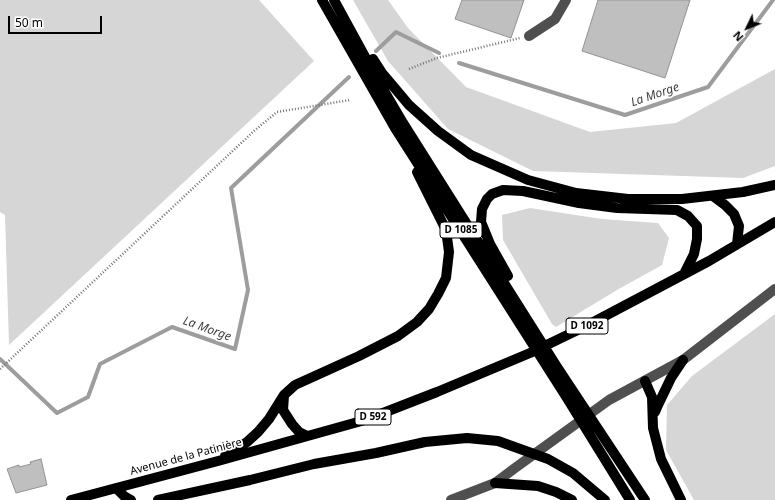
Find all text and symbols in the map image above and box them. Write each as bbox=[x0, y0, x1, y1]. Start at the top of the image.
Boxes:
scale bar bbox=[10, 8, 104, 34]
north arrow bbox=[727, 8, 767, 48]
text: 50 m bbox=[15, 14, 43, 31]
text: N bbox=[729, 28, 746, 45]
water label: La Morge bbox=[629, 80, 681, 110]
road number: D 1085 bbox=[440, 222, 482, 238]
water label: La Morge bbox=[181, 314, 233, 344]
road number: D 1092 bbox=[566, 318, 608, 334]
road number: D 592 bbox=[355, 409, 391, 425]
street label: Avenue de la Patinière bbox=[129, 436, 243, 478]

